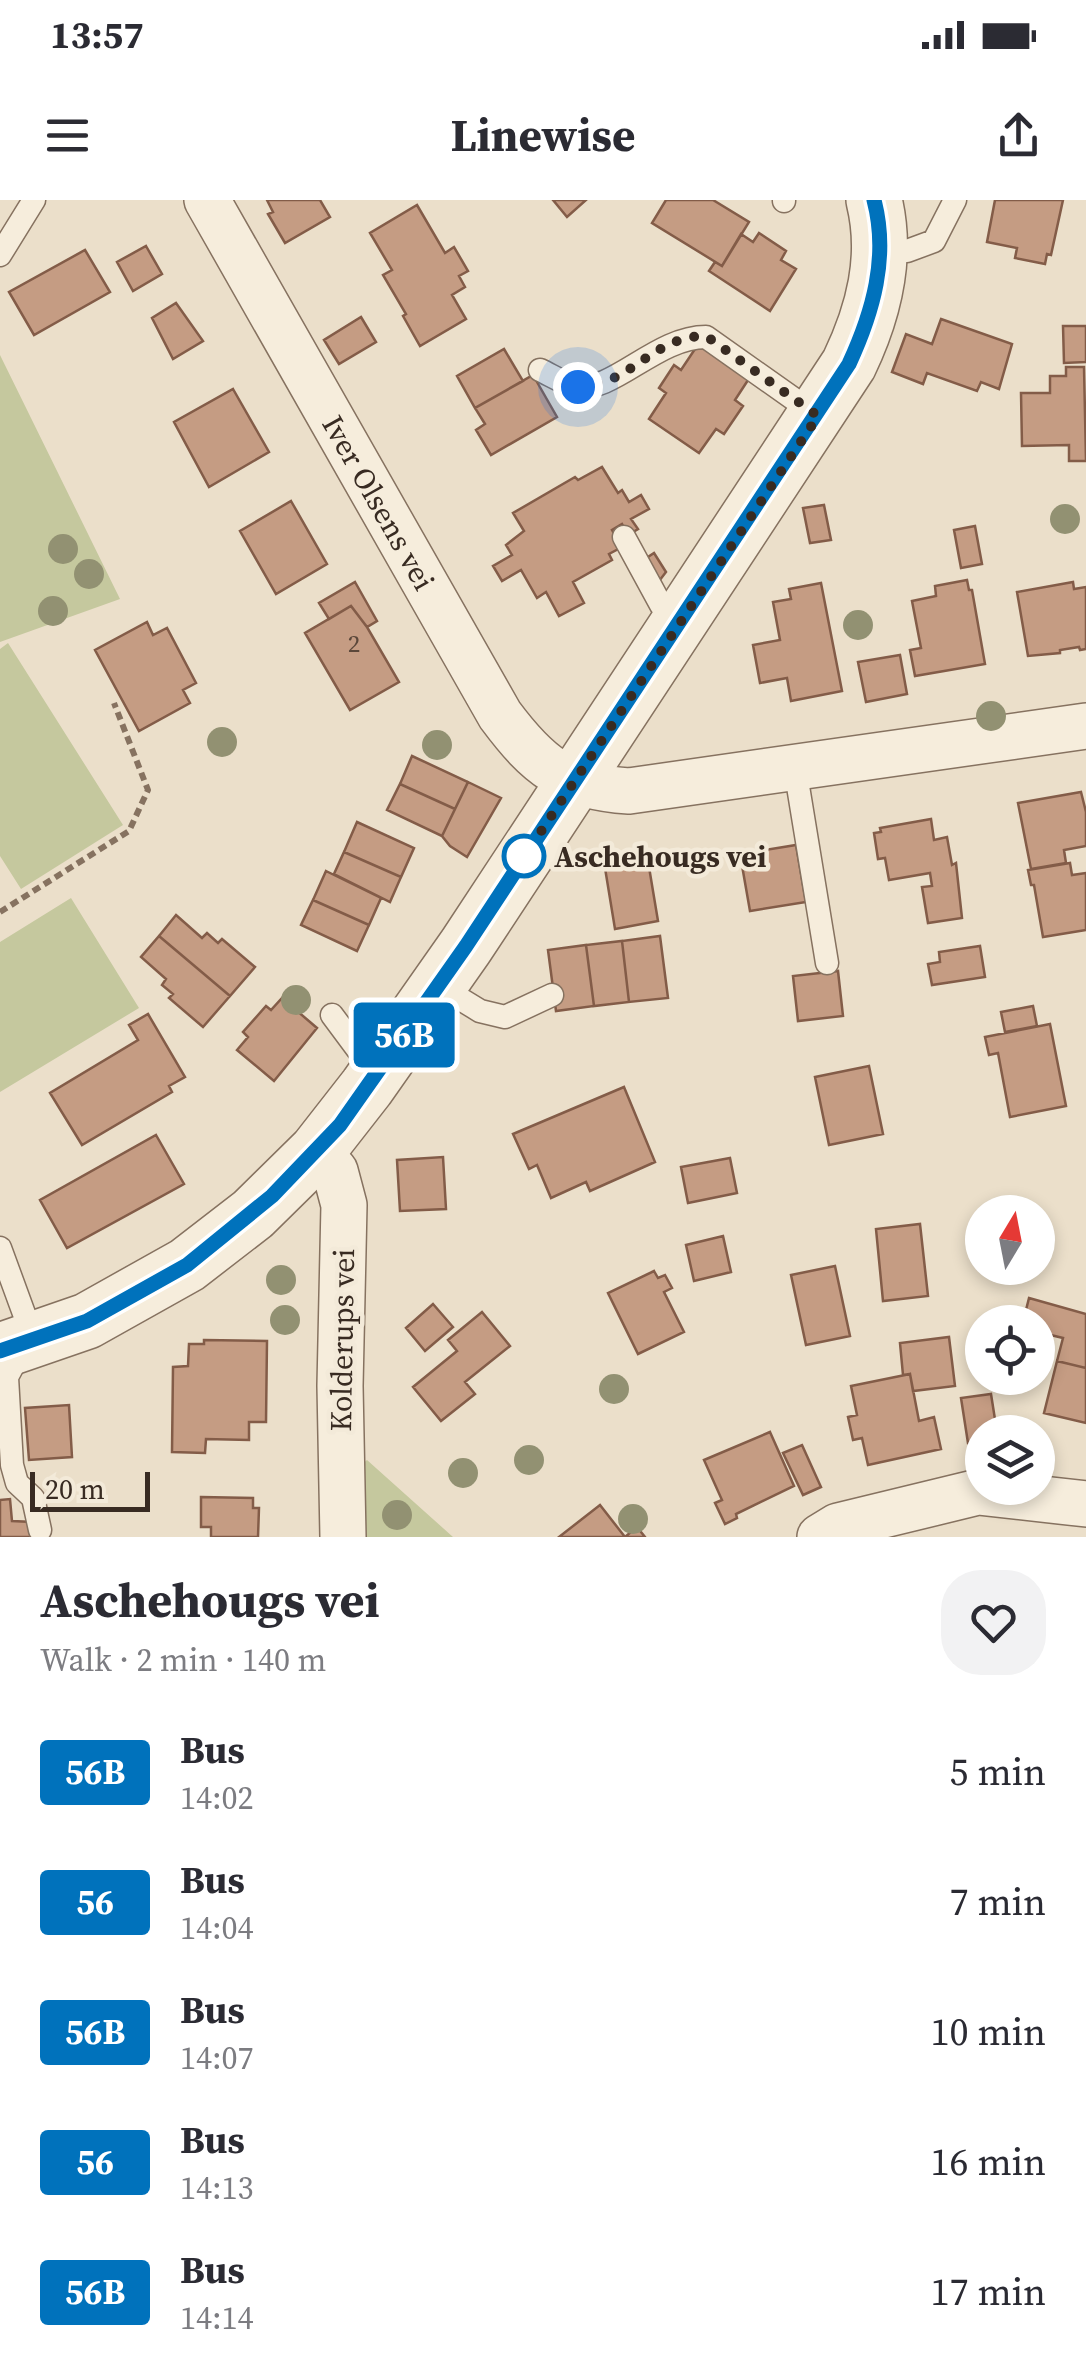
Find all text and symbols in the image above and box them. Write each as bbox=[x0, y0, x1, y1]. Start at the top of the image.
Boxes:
text: 13:57 bbox=[50, 9, 144, 61]
text: Linewise bbox=[451, 104, 636, 166]
icon: menu bbox=[40, 108, 95, 163]
icon: share bbox=[991, 108, 1046, 163]
your location bbox=[553, 362, 603, 412]
street label: Iver Olsens vei bbox=[313, 408, 445, 597]
house number: 2 bbox=[348, 626, 360, 660]
marker: Aschehougs vei bbox=[503, 835, 545, 877]
place label: Aschehougs vei bbox=[554, 836, 766, 877]
line badge: 56B bbox=[346, 1002, 462, 1068]
text: 56B bbox=[374, 1011, 434, 1059]
north arrow bbox=[965, 1195, 1055, 1285]
map controls bbox=[965, 1195, 1055, 1505]
street label: Kolderups vei bbox=[320, 1248, 364, 1432]
button: locate bbox=[965, 1305, 1055, 1395]
button: layers bbox=[965, 1415, 1055, 1505]
scale bar bbox=[30, 1467, 150, 1512]
text: 20 m bbox=[45, 1470, 105, 1508]
text: Aschehougs vei bbox=[40, 1567, 380, 1633]
button: heart bbox=[941, 1570, 1046, 1675]
text: Walk · 2 min · 140 m bbox=[40, 1638, 326, 1682]
text: Bus bbox=[180, 1724, 245, 1776]
text: 5 min bbox=[950, 1746, 1046, 1798]
text: 56B bbox=[65, 1748, 125, 1796]
text: 14:02 bbox=[180, 1776, 254, 1820]
text: Bus bbox=[180, 1854, 245, 1906]
text: 7 min bbox=[950, 1876, 1046, 1928]
text: 56 bbox=[76, 1878, 114, 1926]
text: 14:04 bbox=[180, 1906, 254, 1950]
text: Bus bbox=[180, 1984, 245, 2036]
text: 10 min bbox=[931, 2006, 1046, 2058]
text: 56B bbox=[65, 2008, 125, 2056]
text: 14:07 bbox=[180, 2036, 254, 2080]
text: Bus bbox=[180, 2114, 245, 2166]
text: 16 min bbox=[931, 2136, 1046, 2188]
text: 56 bbox=[76, 2138, 114, 2186]
text: 14:13 bbox=[180, 2166, 254, 2210]
text: Bus bbox=[180, 2244, 245, 2296]
text: 17 min bbox=[931, 2266, 1046, 2318]
text: 56B bbox=[65, 2268, 125, 2316]
text: 14:14 bbox=[180, 2296, 254, 2340]

